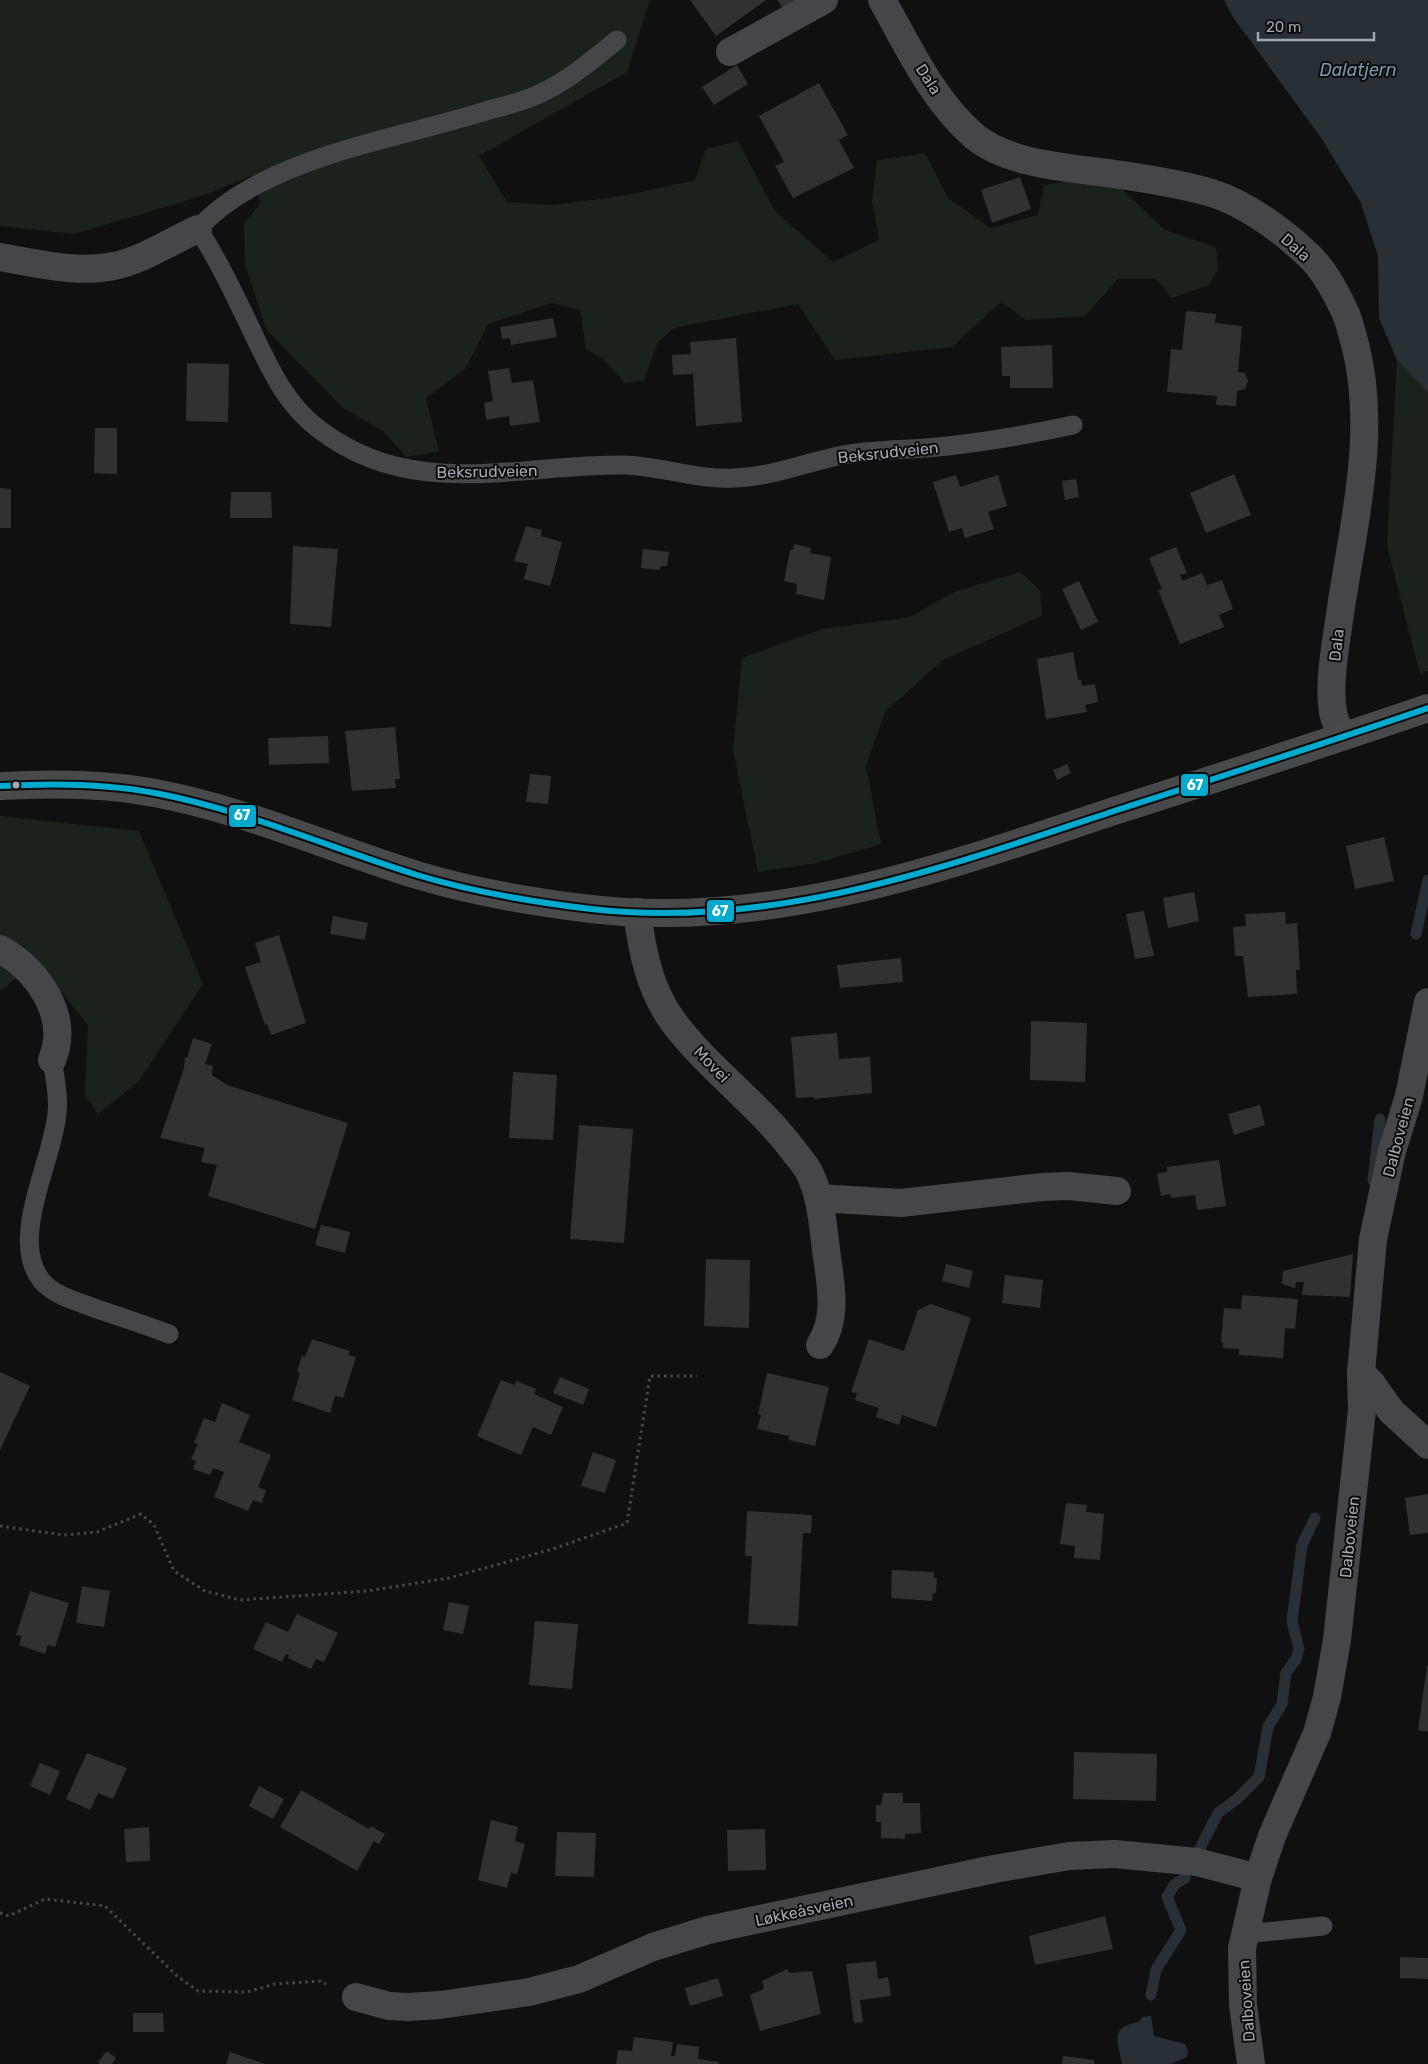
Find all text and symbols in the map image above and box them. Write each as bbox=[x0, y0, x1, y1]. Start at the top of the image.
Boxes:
scale bar bbox=[1258, 10, 1374, 42]
text: 20 m bbox=[1266, 18, 1301, 36]
water label: Dalatjern bbox=[1319, 59, 1397, 81]
street label: Dala bbox=[912, 60, 945, 98]
street label: Dala bbox=[1277, 230, 1314, 265]
street label: Beksrudveien bbox=[837, 438, 939, 467]
street label: Beksrudveien bbox=[436, 461, 538, 482]
street label: Dala bbox=[1325, 628, 1348, 662]
line badge: 67 bbox=[1180, 773, 1209, 797]
text: 67 bbox=[1187, 777, 1203, 794]
unlabelled marker bbox=[11, 780, 21, 790]
line badge: 67 bbox=[228, 804, 257, 828]
text: 67 bbox=[234, 807, 250, 824]
line badge: 67 bbox=[706, 899, 735, 923]
text: 67 bbox=[712, 903, 728, 920]
street label: Movei bbox=[690, 1042, 733, 1086]
street label: Dalboveien bbox=[1379, 1095, 1418, 1179]
street label: Dalboveien bbox=[1336, 1495, 1363, 1579]
street label: Løkkeåsveien bbox=[753, 1891, 855, 1930]
street label: Dalboveien bbox=[1234, 1959, 1259, 2043]

